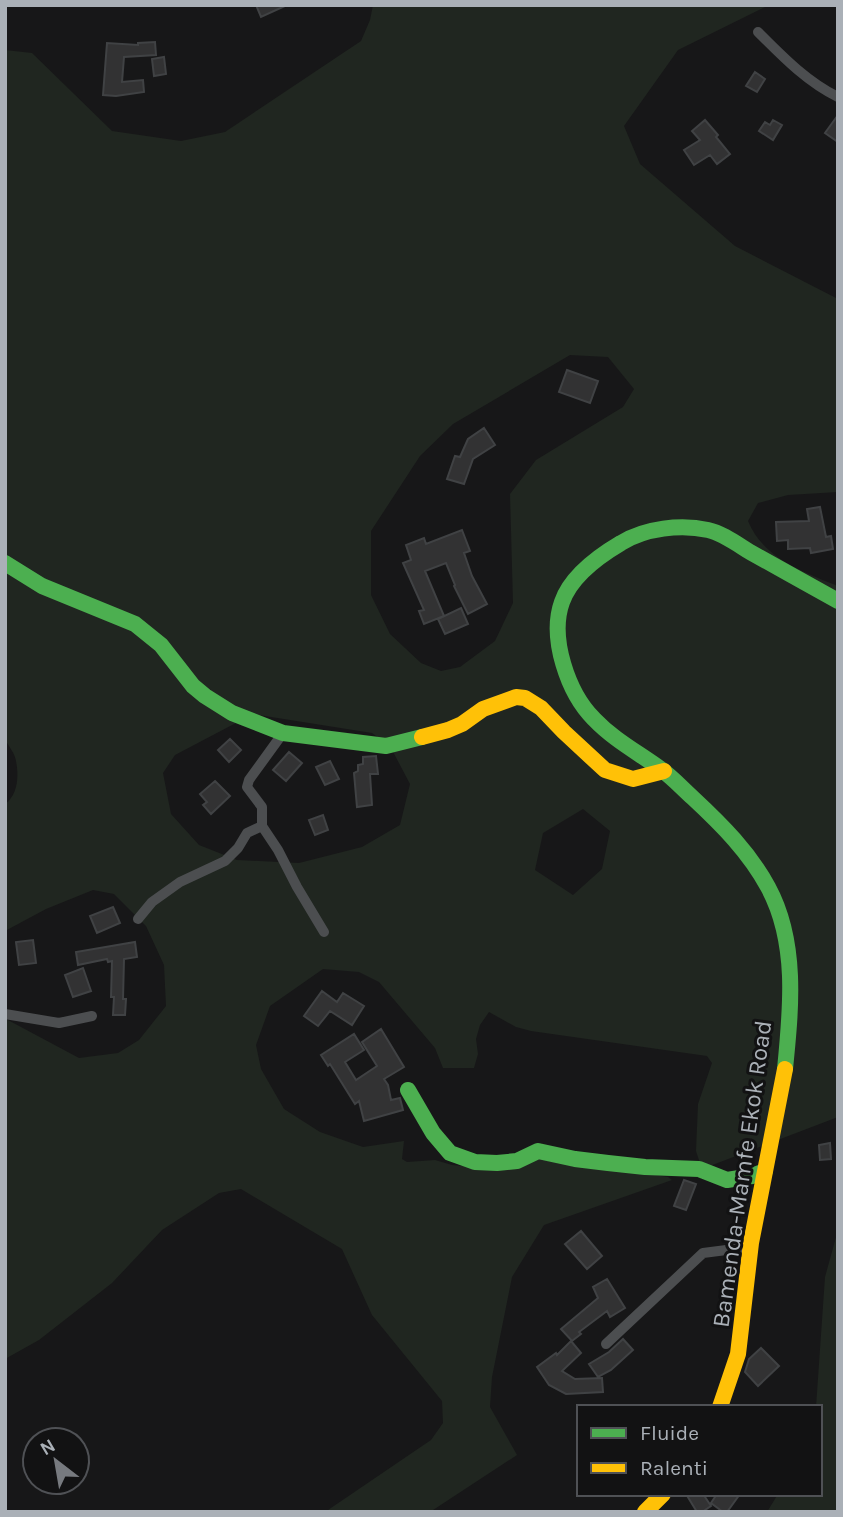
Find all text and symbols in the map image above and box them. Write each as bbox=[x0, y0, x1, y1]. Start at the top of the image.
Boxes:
street label: Bamenda-Mamfe Ekok Road bbox=[707, 1019, 777, 1329]
legend bbox=[577, 1405, 822, 1496]
text: Fluide bbox=[640, 1421, 699, 1445]
north arrow bbox=[21, 1426, 91, 1496]
text: N bbox=[36, 1434, 59, 1460]
text: Ralenti bbox=[640, 1456, 708, 1480]

